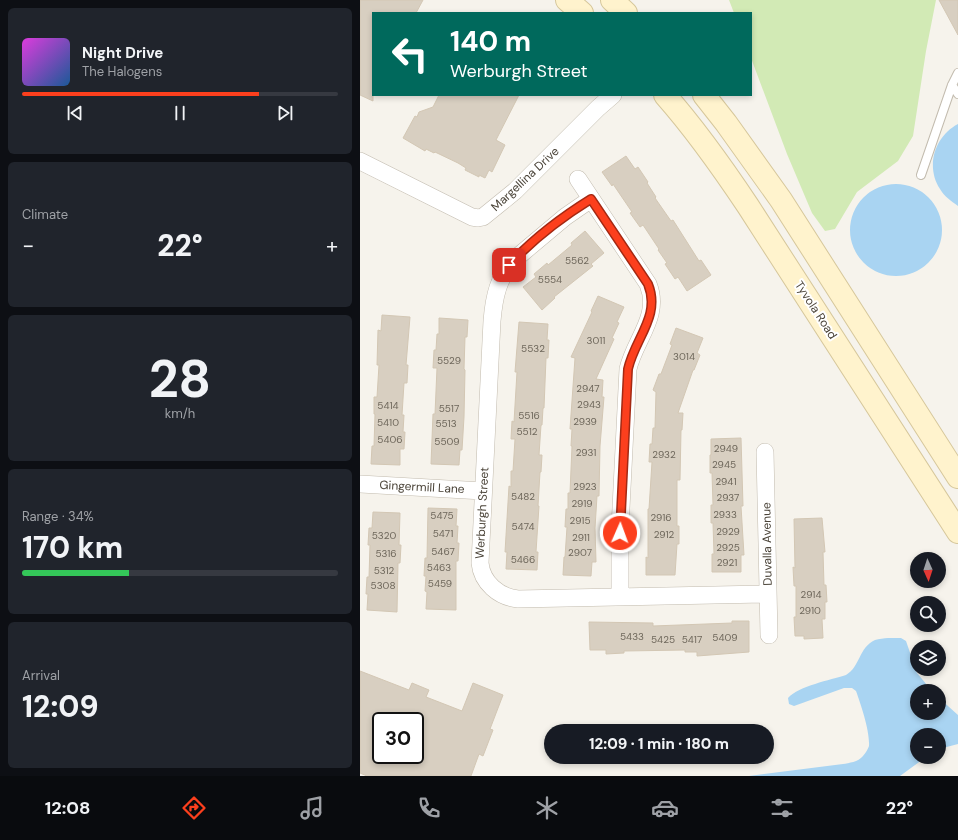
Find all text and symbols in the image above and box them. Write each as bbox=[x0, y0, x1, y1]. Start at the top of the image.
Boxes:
text: 140 m bbox=[450, 23, 531, 60]
icon: left bbox=[384, 28, 436, 80]
text: Night Drive bbox=[82, 43, 163, 63]
text: Werburgh Street bbox=[450, 59, 588, 83]
text: The Halogens bbox=[82, 63, 162, 80]
icon: previous bbox=[64, 102, 86, 124]
icon: pause bbox=[169, 102, 191, 124]
icon: next bbox=[274, 102, 296, 124]
street label: Margellina Drive bbox=[488, 143, 563, 215]
text: Climate bbox=[22, 206, 68, 223]
text: 22° bbox=[157, 226, 203, 265]
text: − bbox=[22, 231, 34, 260]
text: + bbox=[326, 231, 338, 260]
pin bbox=[492, 248, 526, 282]
icon: arrive bbox=[498, 254, 520, 276]
house number: 5562 bbox=[565, 254, 589, 267]
house number: 5554 bbox=[538, 273, 562, 286]
street label: Tyvola Road bbox=[791, 278, 841, 342]
house number: 3011 bbox=[587, 334, 606, 347]
house number: 5532 bbox=[521, 342, 545, 355]
text: 28 bbox=[149, 345, 211, 413]
house number: 3014 bbox=[673, 350, 695, 363]
house number: 5529 bbox=[437, 354, 461, 367]
house number: 2947 bbox=[576, 382, 600, 395]
house number: 2943 bbox=[577, 398, 601, 411]
house number: 5414 bbox=[377, 399, 399, 412]
house number: 5517 bbox=[439, 402, 459, 415]
text: km/h bbox=[165, 405, 195, 422]
house number: 5516 bbox=[518, 409, 540, 422]
house number: 2939 bbox=[573, 415, 597, 428]
house number: 5410 bbox=[377, 416, 399, 429]
house number: 5513 bbox=[435, 417, 457, 430]
house number: 5512 bbox=[516, 425, 538, 438]
house number: 5406 bbox=[377, 433, 403, 446]
house number: 5509 bbox=[434, 435, 460, 448]
house number: 2949 bbox=[714, 442, 738, 455]
house number: 2931 bbox=[576, 446, 596, 459]
house number: 2932 bbox=[652, 448, 676, 461]
house number: 2945 bbox=[712, 458, 736, 471]
street label: Werburgh Street bbox=[472, 466, 492, 559]
house number: 2941 bbox=[715, 475, 737, 488]
street label: Gingermill Lane bbox=[379, 477, 465, 497]
house number: 2923 bbox=[573, 480, 597, 493]
house number: 5482 bbox=[511, 490, 535, 503]
house number: 2937 bbox=[717, 491, 739, 504]
house number: 2919 bbox=[571, 497, 593, 510]
street label: Duvalla Avenue bbox=[758, 502, 776, 586]
text: Range · 34% bbox=[22, 508, 94, 525]
house number: 2933 bbox=[713, 508, 737, 521]
house number: 5475 bbox=[430, 509, 454, 522]
house number: 2916 bbox=[650, 511, 672, 524]
position arrow bbox=[599, 512, 641, 554]
house number: 2915 bbox=[570, 514, 591, 527]
house number: 5474 bbox=[512, 520, 535, 533]
house number: 2929 bbox=[716, 525, 740, 538]
house number: 5471 bbox=[433, 527, 453, 540]
text: 170 km bbox=[22, 528, 123, 567]
house number: 2912 bbox=[654, 528, 675, 541]
house number: 5320 bbox=[372, 529, 396, 542]
house number: 2911 bbox=[572, 531, 590, 544]
house number: 2925 bbox=[716, 541, 740, 554]
house number: 5467 bbox=[431, 545, 455, 558]
house number: 2907 bbox=[568, 546, 592, 559]
house number: 5316 bbox=[375, 547, 397, 560]
north arrow bbox=[910, 552, 946, 588]
map controls bbox=[910, 552, 946, 764]
house number: 5466 bbox=[511, 553, 535, 566]
house number: 2921 bbox=[717, 556, 737, 569]
house number: 5463 bbox=[427, 561, 451, 574]
house number: 5312 bbox=[374, 564, 395, 577]
house number: 5459 bbox=[428, 577, 452, 590]
house number: 5308 bbox=[371, 579, 395, 592]
house number: 2914 bbox=[801, 588, 821, 601]
button: search bbox=[910, 596, 946, 632]
house number: 2910 bbox=[799, 604, 821, 617]
house number: 5433 bbox=[620, 630, 644, 643]
house number: 5409 bbox=[712, 631, 738, 644]
house number: 5425 bbox=[651, 633, 675, 646]
house number: 5417 bbox=[682, 633, 702, 646]
button: layers bbox=[910, 640, 946, 676]
text: Arrival bbox=[22, 667, 60, 684]
button: + bbox=[910, 684, 946, 720]
text: 12:09 bbox=[22, 687, 98, 726]
speed limit sign: 30 bbox=[372, 712, 424, 764]
button: − bbox=[910, 728, 946, 764]
text: 12:09 · 1 min · 180 m bbox=[589, 734, 729, 754]
icon: directions bbox=[180, 794, 208, 822]
icon: music bbox=[298, 794, 326, 822]
icon: phone bbox=[415, 794, 443, 822]
icon: climate bbox=[533, 794, 561, 822]
icon: car bbox=[651, 794, 679, 822]
icon: filters bbox=[768, 794, 796, 822]
text: 12:08 bbox=[45, 796, 90, 820]
text: 22° bbox=[886, 796, 913, 820]

